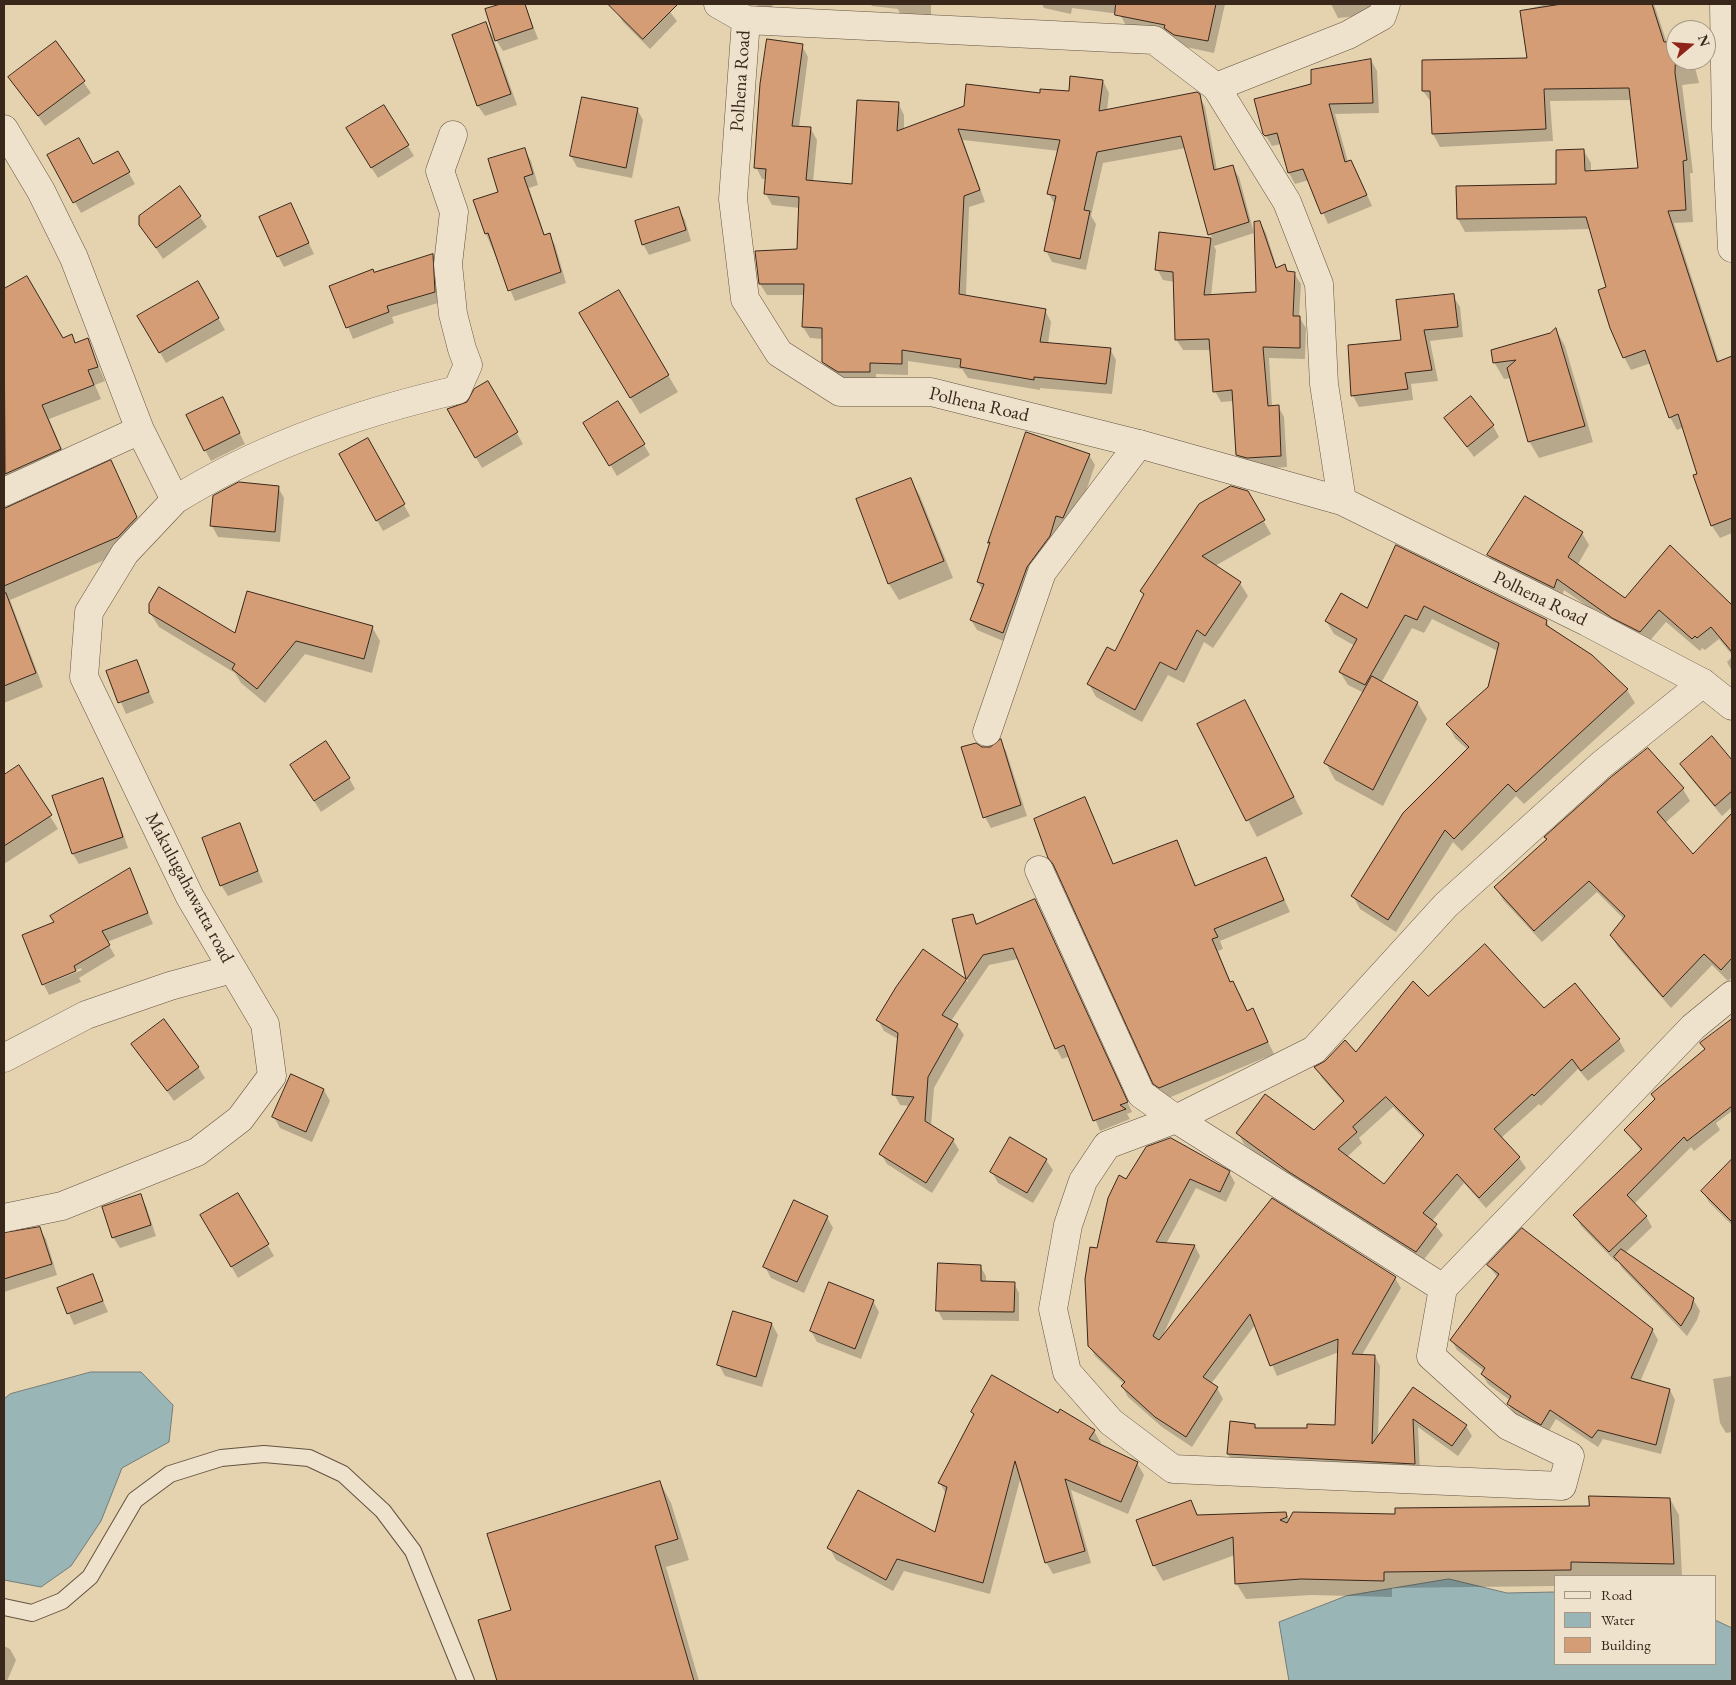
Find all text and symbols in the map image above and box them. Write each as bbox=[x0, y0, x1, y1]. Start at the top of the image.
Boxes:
north arrow bbox=[1666, 20, 1716, 70]
street label: Polhena Road bbox=[726, 30, 756, 132]
text: N bbox=[1694, 32, 1715, 49]
street label: Polhena Road bbox=[927, 382, 1031, 428]
street label: Polhena Road bbox=[1489, 566, 1591, 632]
street label: Makulugahawatta road bbox=[140, 809, 238, 967]
legend bbox=[1554, 1575, 1716, 1665]
text: Road bbox=[1601, 1585, 1632, 1604]
text: Water bbox=[1601, 1610, 1635, 1629]
text: Building bbox=[1601, 1635, 1651, 1654]

